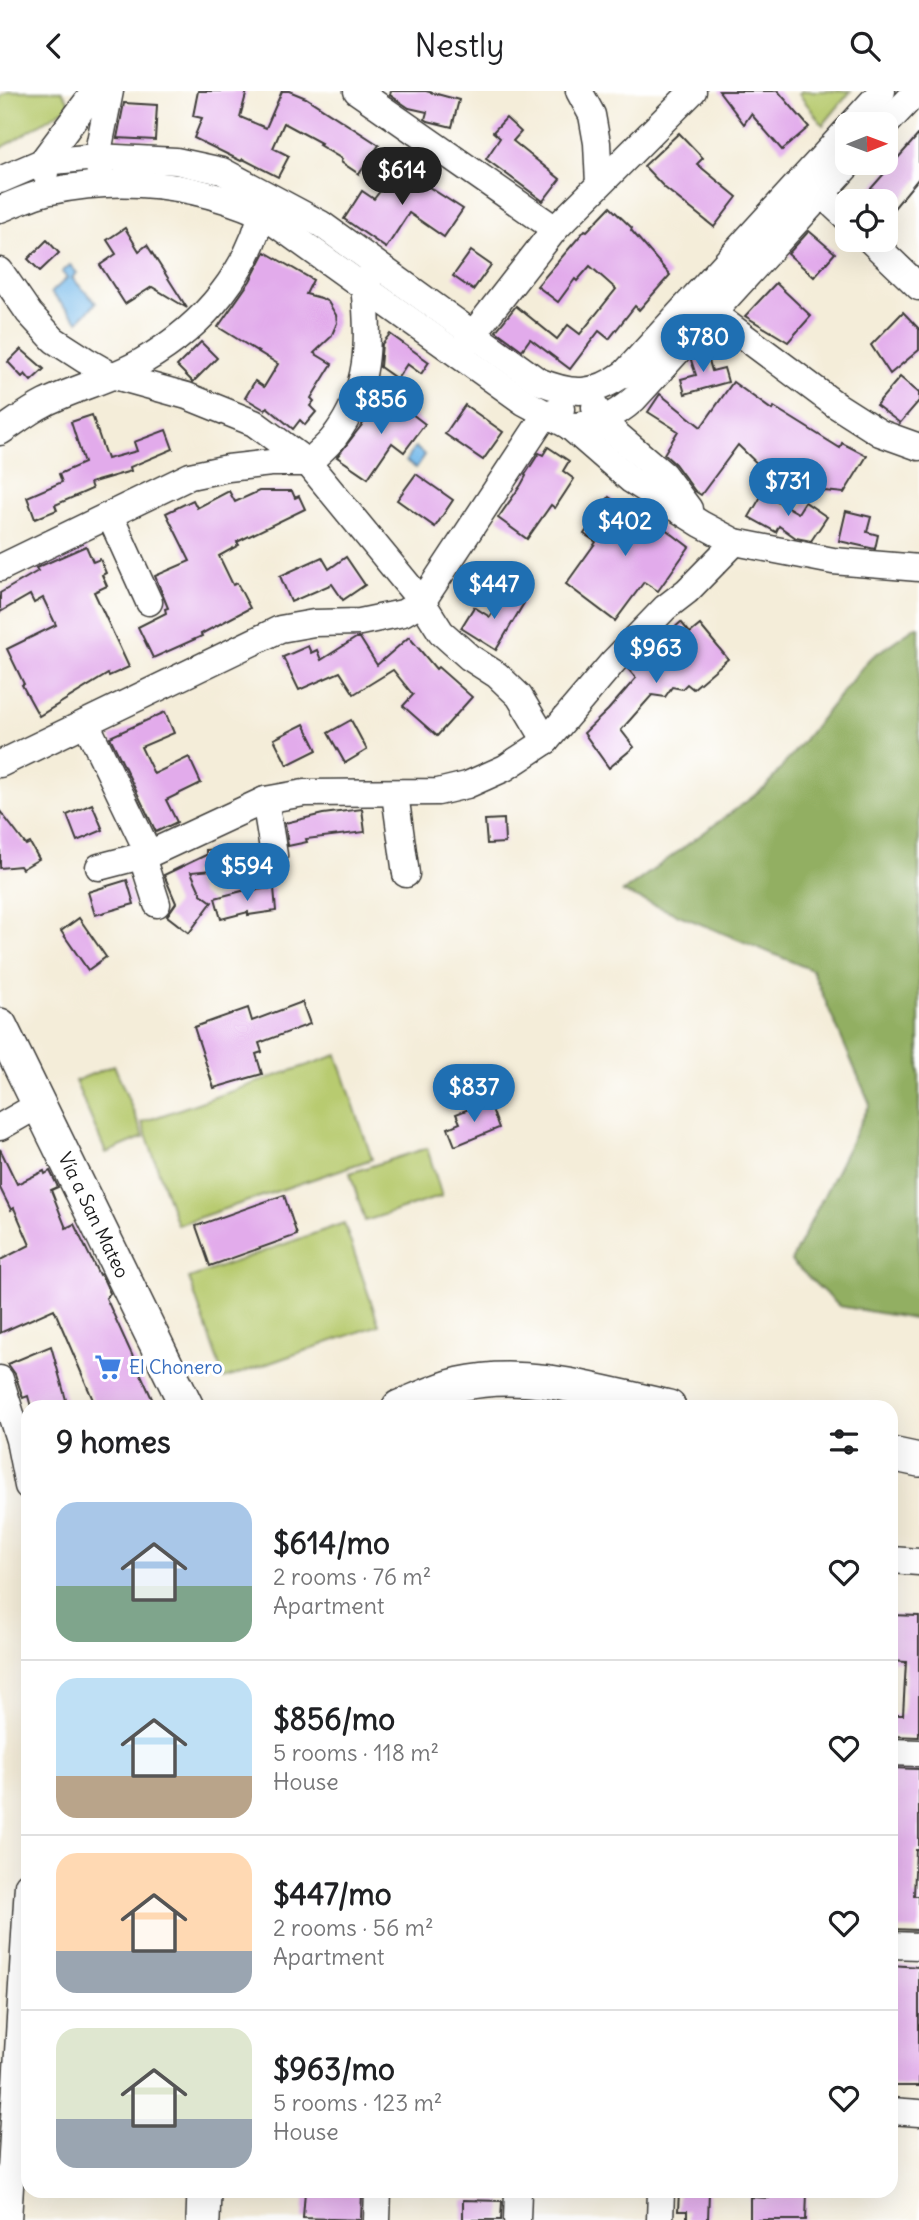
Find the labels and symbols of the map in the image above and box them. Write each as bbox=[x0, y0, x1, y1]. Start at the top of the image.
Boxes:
north arrow bbox=[835, 112, 898, 175]
pin: $614 bbox=[361, 148, 443, 207]
pin: $780 bbox=[662, 315, 744, 374]
pin: $856 bbox=[340, 377, 422, 436]
pin: $731 bbox=[747, 459, 829, 518]
pin: $402 bbox=[584, 498, 666, 558]
pin: $447 bbox=[453, 561, 535, 621]
pin: $963 bbox=[615, 625, 697, 685]
pin: $594 bbox=[206, 843, 288, 903]
pin: $837 bbox=[433, 1065, 515, 1124]
street label: Vía a San Mateo bbox=[53, 1148, 135, 1282]
supermarket icon: El Chonero bbox=[93, 1352, 123, 1382]
place label: El Chonero bbox=[129, 1355, 223, 1379]

